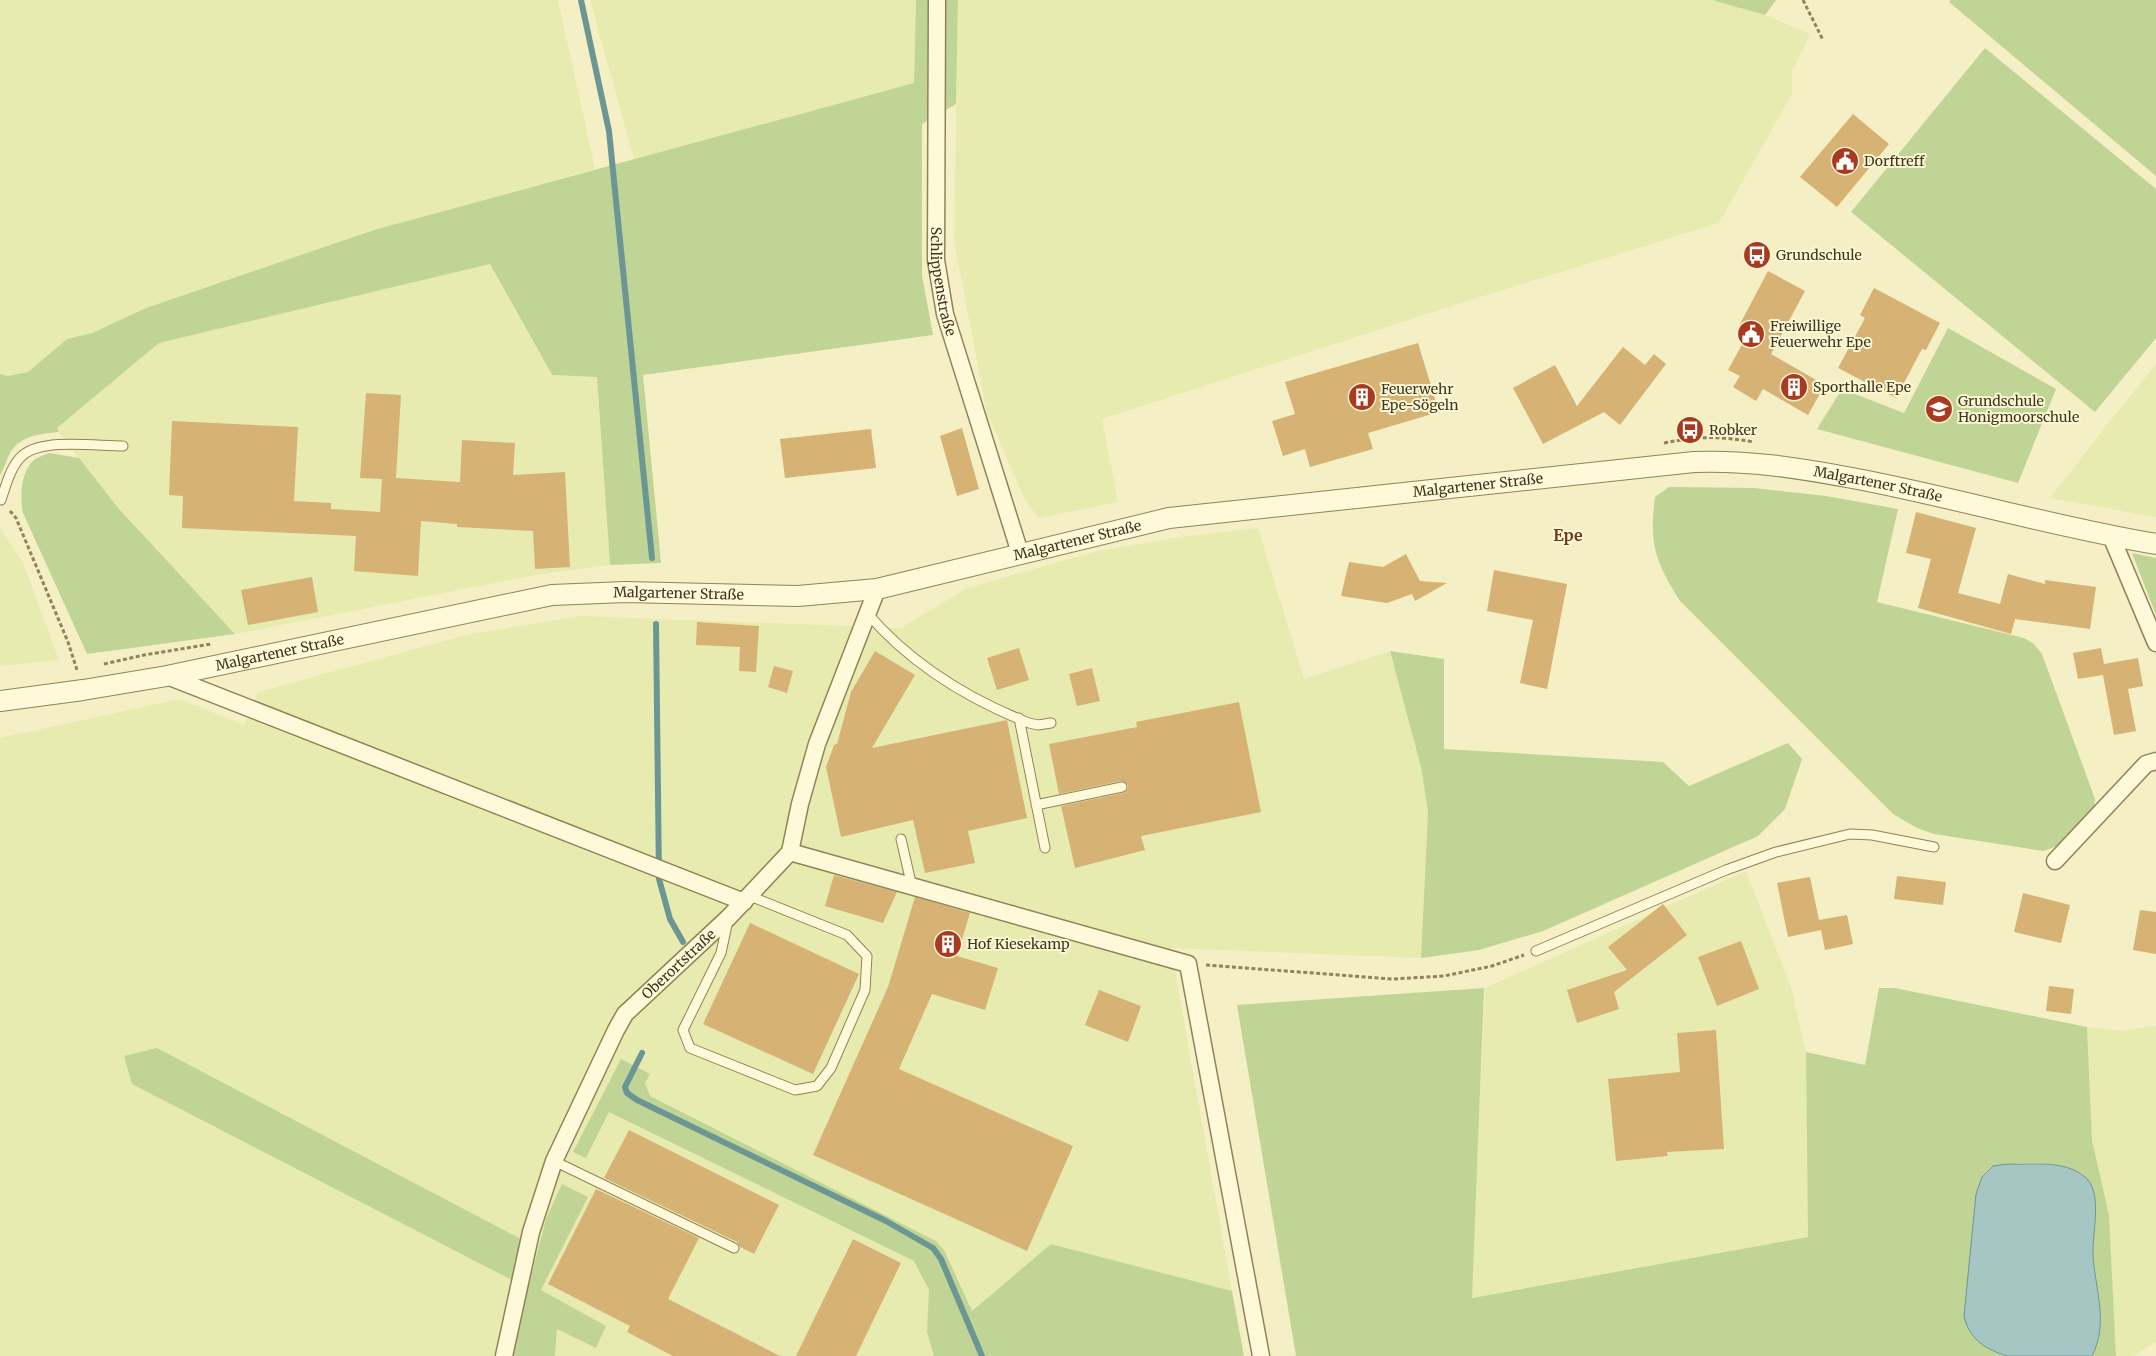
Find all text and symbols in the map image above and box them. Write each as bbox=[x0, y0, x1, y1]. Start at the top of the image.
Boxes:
public building icon: Dorftreff bbox=[1830, 146, 1860, 176]
place label: Dorftreff bbox=[1864, 152, 1925, 170]
street label: Schlippenstraße bbox=[927, 227, 960, 338]
bus stop icon: Grundschule bbox=[1742, 240, 1772, 270]
place label: Grundschule bbox=[1776, 246, 1862, 264]
place label: Freiwillige Feuerwehr Epe bbox=[1770, 317, 1871, 351]
public building icon: Freiwillige Feuerwehr Epe bbox=[1736, 319, 1766, 349]
building icon: Sporthalle Epe bbox=[1779, 372, 1809, 402]
place label: Sporthalle Epe bbox=[1813, 378, 1911, 396]
place label: Feuerwehr Epe-Sögeln bbox=[1381, 380, 1458, 414]
building icon: Feuerwehr Epe-Sögeln bbox=[1347, 382, 1377, 412]
place label: Grundschule Honigmoorschule bbox=[1958, 392, 2079, 426]
school or university icon: Grundschule Honigmoorschule bbox=[1924, 394, 1954, 424]
bus stop icon: Robker bbox=[1675, 415, 1705, 445]
place label: Robker bbox=[1709, 421, 1757, 439]
street label: Malgartener Straße bbox=[1812, 462, 1944, 506]
street label: Malgartener Straße bbox=[1412, 469, 1544, 501]
street label: Malgartener Straße bbox=[1012, 516, 1143, 564]
district label: Epe bbox=[1553, 525, 1583, 545]
street label: Malgartener Straße bbox=[613, 583, 744, 604]
street label: Malgartener Straße bbox=[214, 630, 346, 675]
street label: Oberortstraße bbox=[638, 925, 719, 1003]
building icon: Hof Kiesekamp bbox=[933, 929, 963, 959]
place label: Hof Kiesekamp bbox=[967, 935, 1070, 953]

